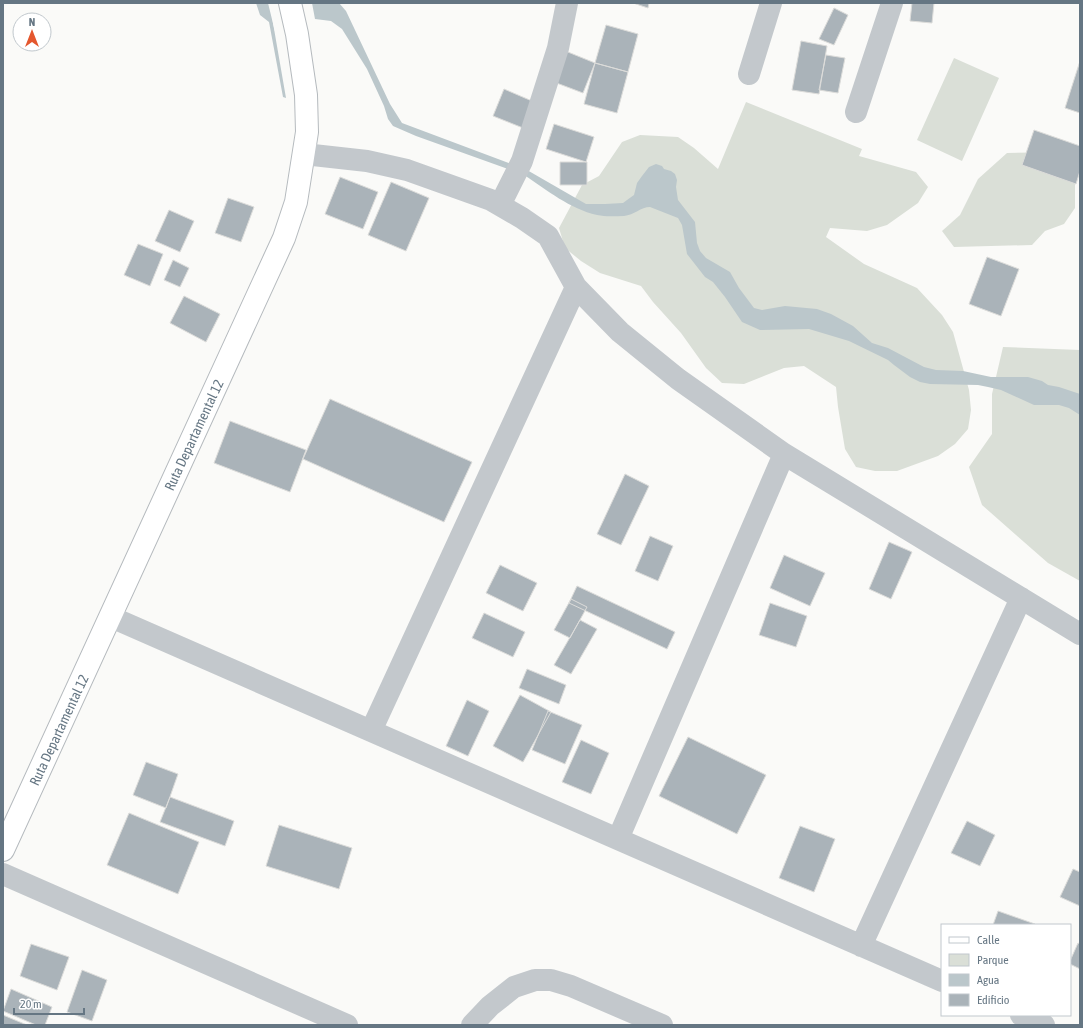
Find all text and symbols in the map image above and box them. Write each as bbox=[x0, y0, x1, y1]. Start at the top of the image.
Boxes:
north arrow bbox=[12, 12, 52, 52]
text: N bbox=[29, 16, 35, 28]
street label: Ruta Departamental 12 bbox=[161, 377, 227, 493]
street label: Ruta Departamental 12 bbox=[26, 672, 92, 788]
legend bbox=[941, 924, 1071, 1016]
text: Calle bbox=[977, 933, 1000, 947]
text: Parque bbox=[977, 953, 1009, 967]
text: Agua bbox=[977, 973, 999, 987]
scale bar bbox=[14, 990, 84, 1016]
text: Edificio bbox=[977, 993, 1010, 1007]
text: 20 m bbox=[20, 997, 42, 1011]

